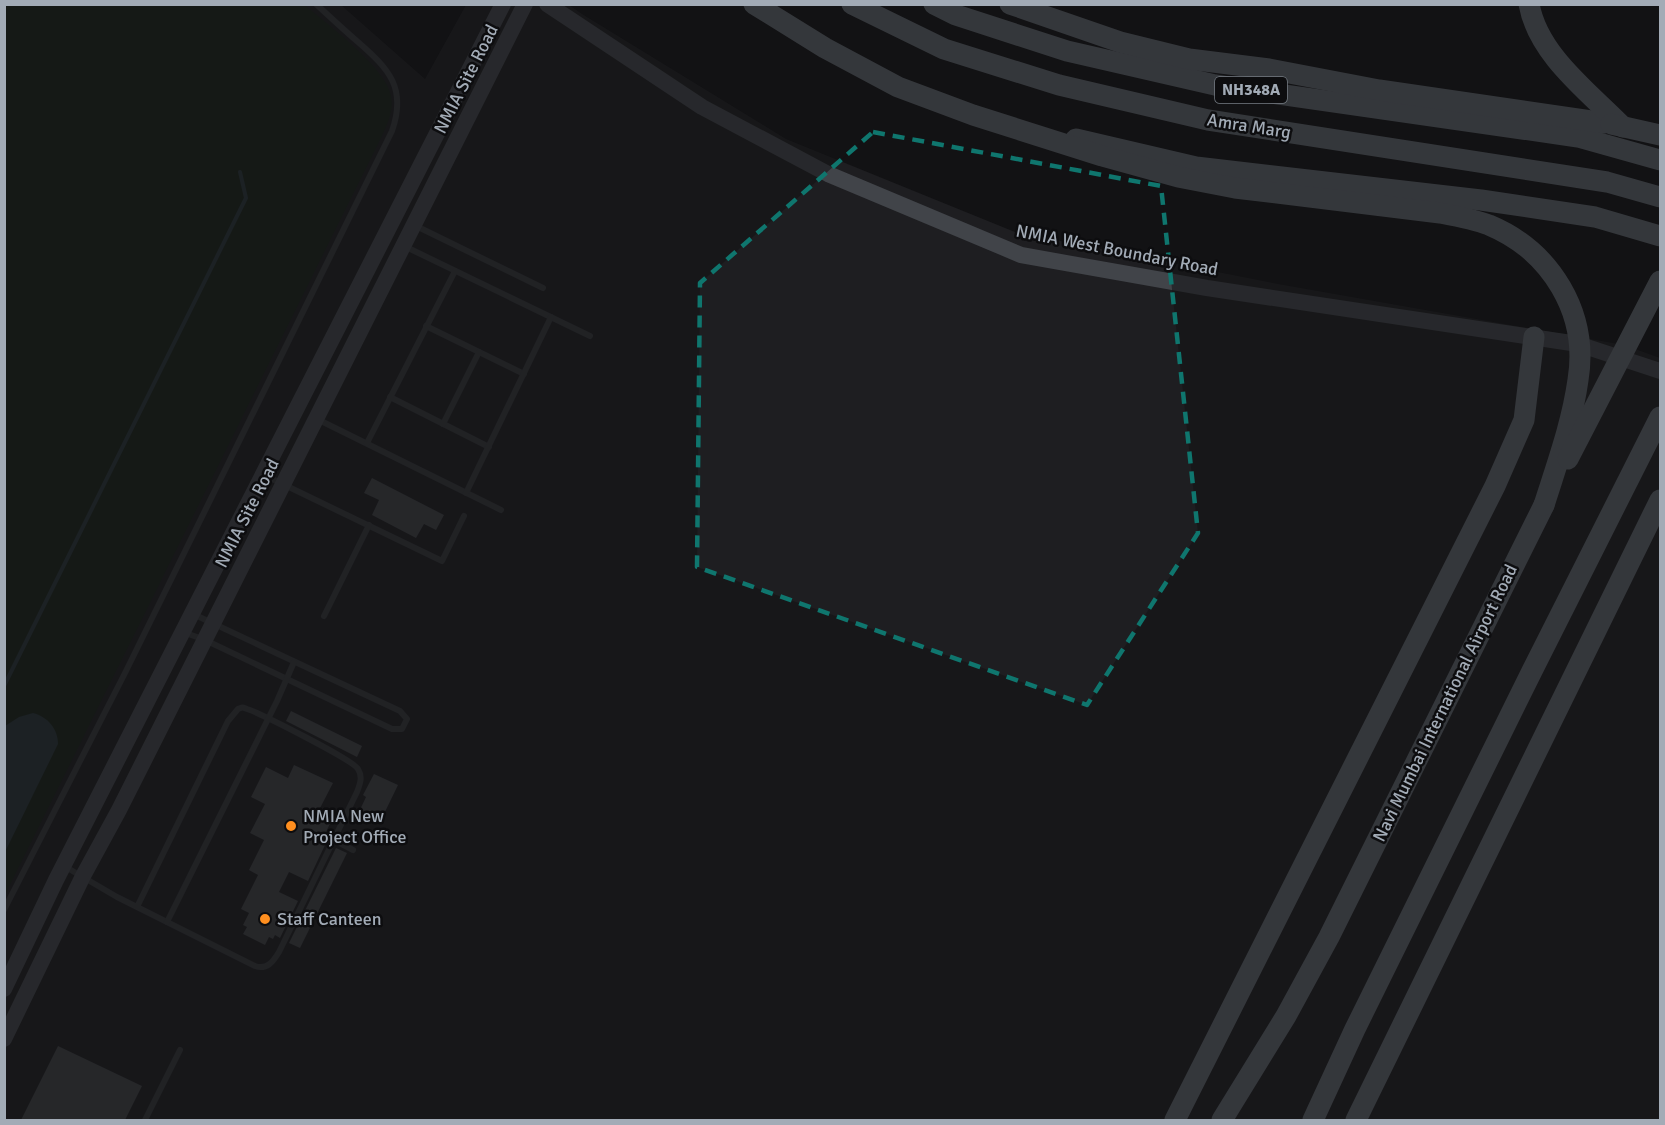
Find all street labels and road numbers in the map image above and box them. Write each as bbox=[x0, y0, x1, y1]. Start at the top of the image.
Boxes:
street label: NMIA Site Road bbox=[429, 21, 503, 137]
road number: NH348A bbox=[1215, 77, 1287, 103]
street label: Amra Marg bbox=[1206, 109, 1292, 143]
street label: NMIA West Boundary Road bbox=[1014, 220, 1220, 280]
street label: NMIA Site Road bbox=[210, 455, 284, 571]
street label: Navi Mumbai International Airport Road bbox=[1368, 561, 1522, 845]

